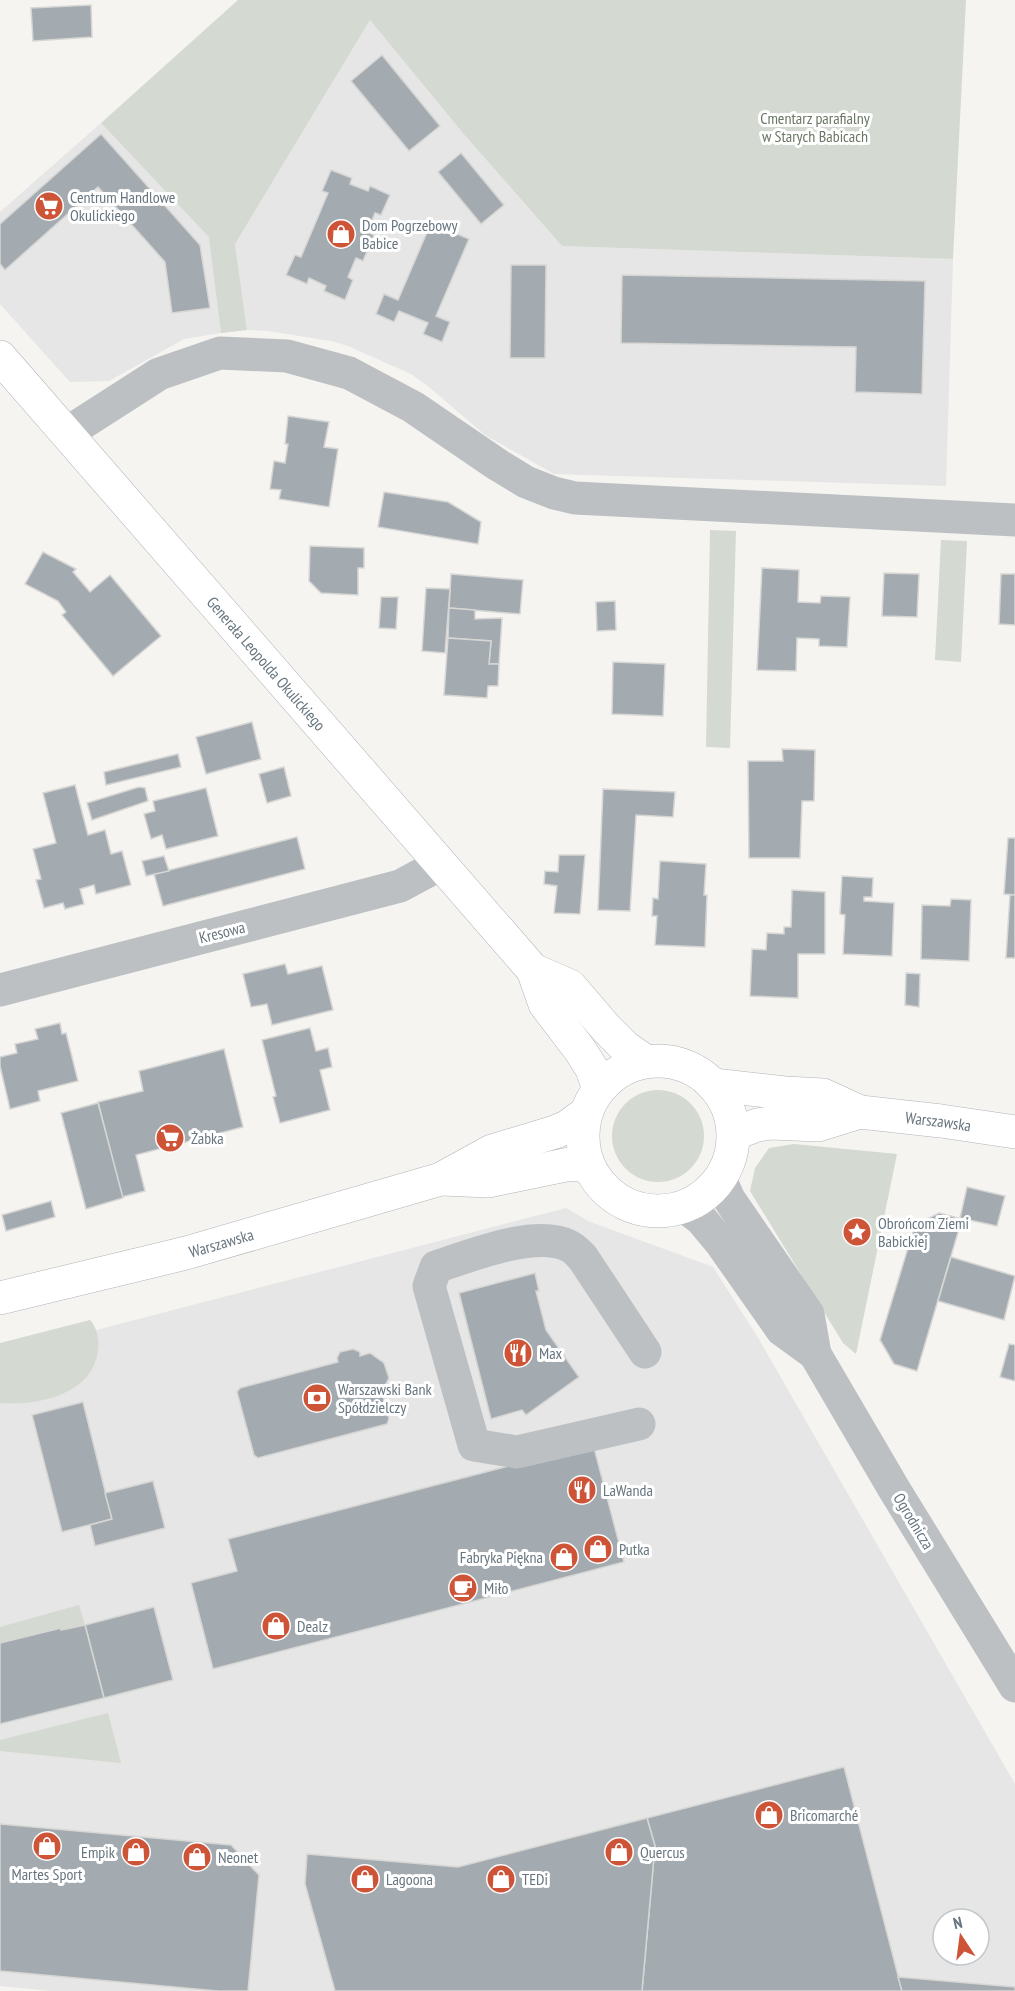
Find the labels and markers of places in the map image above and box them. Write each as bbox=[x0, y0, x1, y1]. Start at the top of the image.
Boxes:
place label: Centrum Handlowe Okulickiego bbox=[70, 187, 175, 225]
supermarket icon: Centrum Handlowe Okulickiego bbox=[33, 190, 65, 222]
place label: Dom Pogrzebowy Babice bbox=[362, 215, 458, 253]
shop icon: Dom Pogrzebowy Babice bbox=[325, 218, 357, 250]
supermarket icon: Żabka bbox=[154, 1122, 186, 1154]
place label: Żabka bbox=[191, 1128, 224, 1148]
place label: Obrońcom Ziemi Babickiej bbox=[878, 1213, 969, 1251]
place icon: Obrońcom Ziemi Babickiej bbox=[841, 1216, 873, 1248]
restaurant icon: Max bbox=[502, 1337, 534, 1369]
place label: Max bbox=[539, 1343, 563, 1363]
place label: Warszawski Bank Spółdzielczy bbox=[338, 1379, 432, 1417]
bank icon: Warszawski Bank Spółdzielczy bbox=[301, 1382, 333, 1414]
restaurant icon: LaWanda bbox=[566, 1474, 598, 1506]
place label: LaWanda bbox=[603, 1480, 653, 1500]
shop icon: Putka bbox=[582, 1533, 614, 1565]
place label: Putka bbox=[619, 1539, 650, 1559]
shop icon: Fabryka Piękna bbox=[548, 1541, 580, 1573]
place label: Fabryka Piękna bbox=[460, 1547, 543, 1567]
cafe icon: Miło bbox=[447, 1572, 479, 1604]
place label: Miło bbox=[484, 1578, 508, 1598]
shop icon: Dealz bbox=[260, 1610, 292, 1642]
place label: Dealz bbox=[297, 1616, 328, 1636]
shop icon: Bricomarché bbox=[753, 1799, 785, 1831]
place label: Bricomarché bbox=[790, 1805, 858, 1825]
shop icon: Martes Sport bbox=[31, 1830, 63, 1862]
shop icon: Empik bbox=[120, 1836, 152, 1868]
shop icon: Quercus bbox=[603, 1836, 635, 1868]
shop icon: Neonet bbox=[181, 1841, 213, 1873]
place label: Empik bbox=[81, 1842, 116, 1862]
place label: Quercus bbox=[640, 1842, 685, 1862]
place label: Neonet bbox=[218, 1847, 259, 1867]
shop icon: Lagoona bbox=[349, 1863, 381, 1895]
shop icon: TEDi bbox=[485, 1863, 517, 1895]
place label: Martes Sport bbox=[12, 1864, 83, 1884]
place label: Lagoona bbox=[386, 1869, 433, 1889]
place label: TEDi bbox=[522, 1869, 548, 1889]

